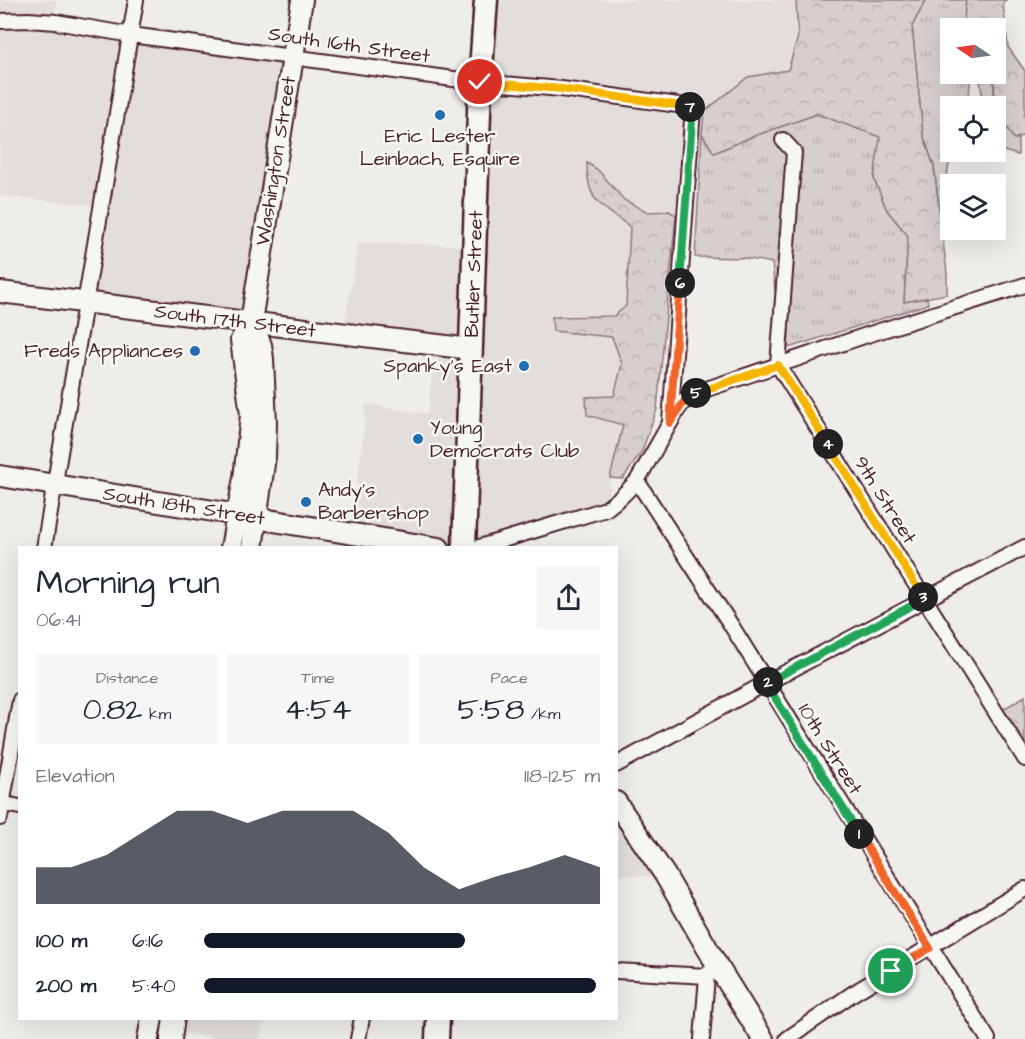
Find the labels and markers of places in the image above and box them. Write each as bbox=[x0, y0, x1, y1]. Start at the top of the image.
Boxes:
pin bbox=[454, 56, 505, 107]
pin: 7 bbox=[675, 92, 705, 122]
marker: Eric Lester Leinbach, Esquire bbox=[433, 108, 447, 122]
place label: Eric Lester Leinbach, Esquire bbox=[360, 122, 520, 173]
pin: 6 bbox=[665, 268, 695, 298]
place label: Freds Appliances bbox=[24, 337, 183, 365]
marker: Freds Appliances bbox=[188, 344, 202, 358]
place label: Spanky's East bbox=[383, 352, 512, 381]
marker: Spanky's East bbox=[517, 359, 531, 373]
pin: 5 bbox=[681, 378, 711, 408]
place label: Young Democrats Club bbox=[430, 414, 579, 465]
pin: 4 bbox=[813, 429, 843, 459]
marker: Young Democrats Club bbox=[411, 432, 425, 446]
place label: Andy's Barbershop bbox=[318, 476, 429, 527]
marker: Andy's Barbershop bbox=[299, 495, 313, 509]
pin: 3 bbox=[908, 582, 938, 612]
pin: 2 bbox=[753, 667, 783, 697]
pin: 1 bbox=[844, 819, 874, 849]
pin bbox=[865, 945, 916, 996]

